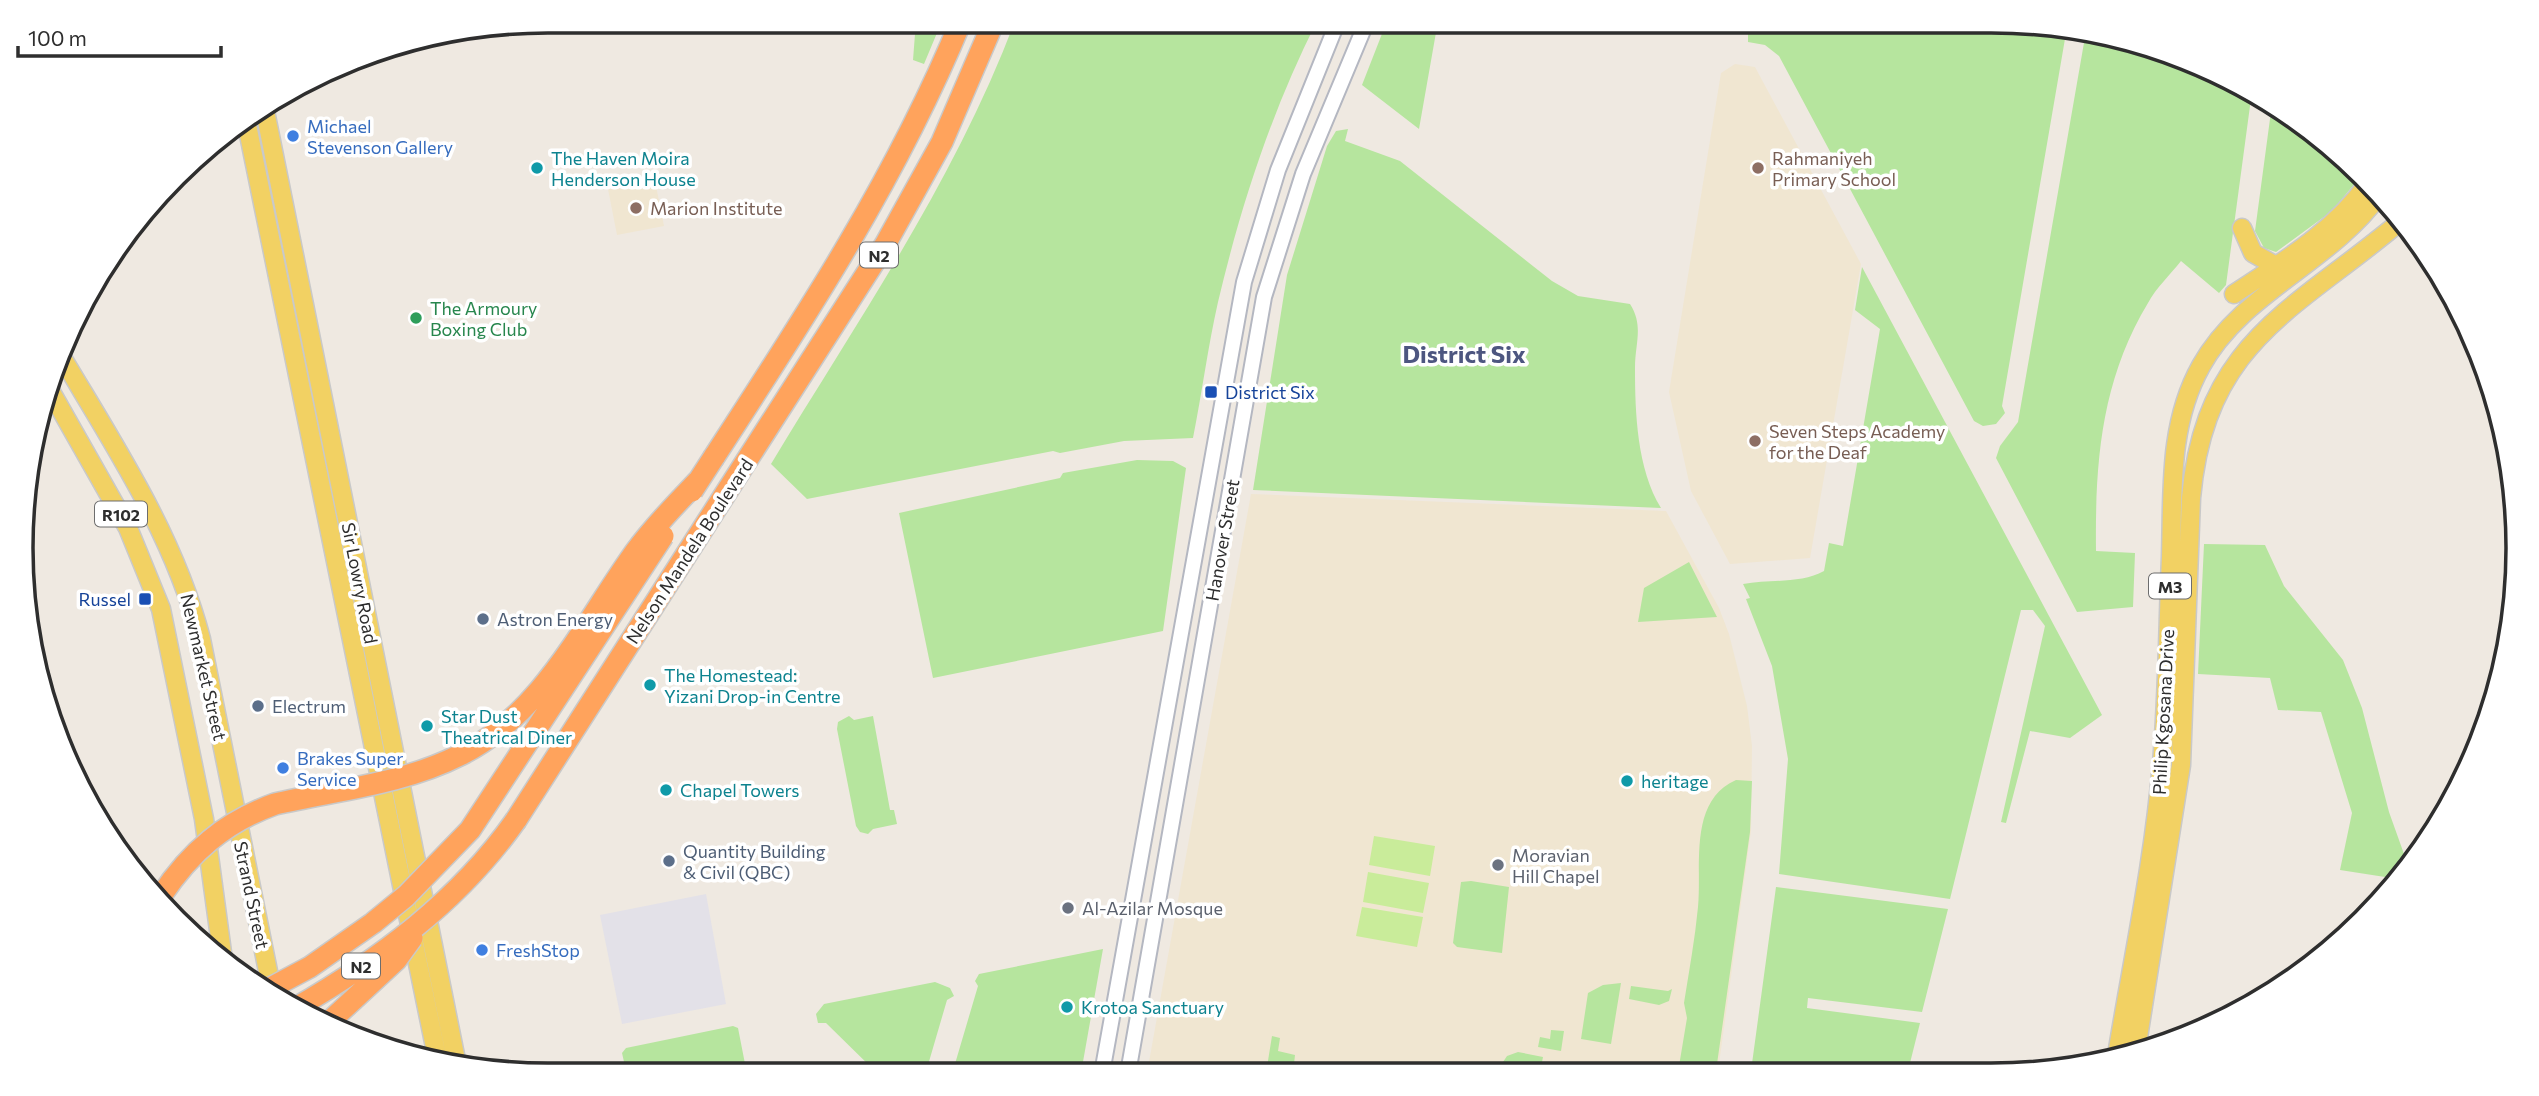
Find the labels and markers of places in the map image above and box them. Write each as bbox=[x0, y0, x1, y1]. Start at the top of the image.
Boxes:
place label: Michael Stevenson Gallery bbox=[307, 115, 453, 158]
marker: Michael Stevenson Gallery bbox=[285, 128, 301, 144]
place label: The Haven Moira Henderson House bbox=[551, 147, 696, 190]
place label: Rahmaniyeh Primary School bbox=[1772, 147, 1896, 190]
marker: The Haven Moira Henderson House bbox=[529, 160, 545, 176]
marker: Rahmaniyeh Primary School bbox=[1750, 160, 1766, 176]
place label: Marion Institute bbox=[650, 197, 782, 219]
marker: Marion Institute bbox=[628, 200, 644, 216]
place label: The Armoury Boxing Club bbox=[430, 297, 537, 340]
marker: The Armoury Boxing Club bbox=[408, 310, 424, 326]
place label: District Six bbox=[1225, 381, 1315, 403]
marker: District Six bbox=[1203, 384, 1219, 400]
place label: Seven Steps Academy for the Deaf bbox=[1769, 420, 1945, 463]
marker: Seven Steps Academy for the Deaf bbox=[1747, 433, 1763, 449]
place label: Russel bbox=[79, 588, 131, 610]
marker: Russel bbox=[137, 591, 153, 607]
place label: Astron Energy bbox=[497, 608, 613, 630]
marker: Astron Energy bbox=[475, 611, 491, 627]
place label: The Homestead: Yizani Drop-in Centre bbox=[664, 664, 841, 707]
marker: The Homestead: Yizani Drop-in Centre bbox=[642, 677, 658, 693]
place label: Electrum bbox=[272, 695, 346, 717]
marker: Electrum bbox=[250, 698, 266, 714]
place label: Star Dust Theatrical Diner bbox=[441, 705, 572, 748]
marker: Star Dust Theatrical Diner bbox=[419, 718, 435, 734]
place label: Brakes Super Service bbox=[297, 747, 403, 790]
marker: Brakes Super Service bbox=[275, 760, 291, 776]
place label: heritage bbox=[1641, 770, 1709, 792]
marker: heritage bbox=[1619, 773, 1635, 789]
place label: Chapel Towers bbox=[680, 779, 799, 801]
marker: Chapel Towers bbox=[658, 782, 674, 798]
place label: Quantity Building & Civil (QBC) bbox=[683, 840, 826, 883]
place label: Moravian Hill Chapel bbox=[1512, 844, 1599, 887]
marker: Quantity Building & Civil (QBC) bbox=[661, 853, 677, 869]
marker: Moravian Hill Chapel bbox=[1490, 857, 1506, 873]
place label: Al-Azilar Mosque bbox=[1082, 897, 1223, 919]
marker: Al-Azilar Mosque bbox=[1060, 900, 1076, 916]
place label: FreshStop bbox=[496, 939, 580, 961]
marker: FreshStop bbox=[474, 942, 490, 958]
place label: Krotoa Sanctuary bbox=[1081, 996, 1224, 1018]
marker: Krotoa Sanctuary bbox=[1059, 999, 1075, 1015]

